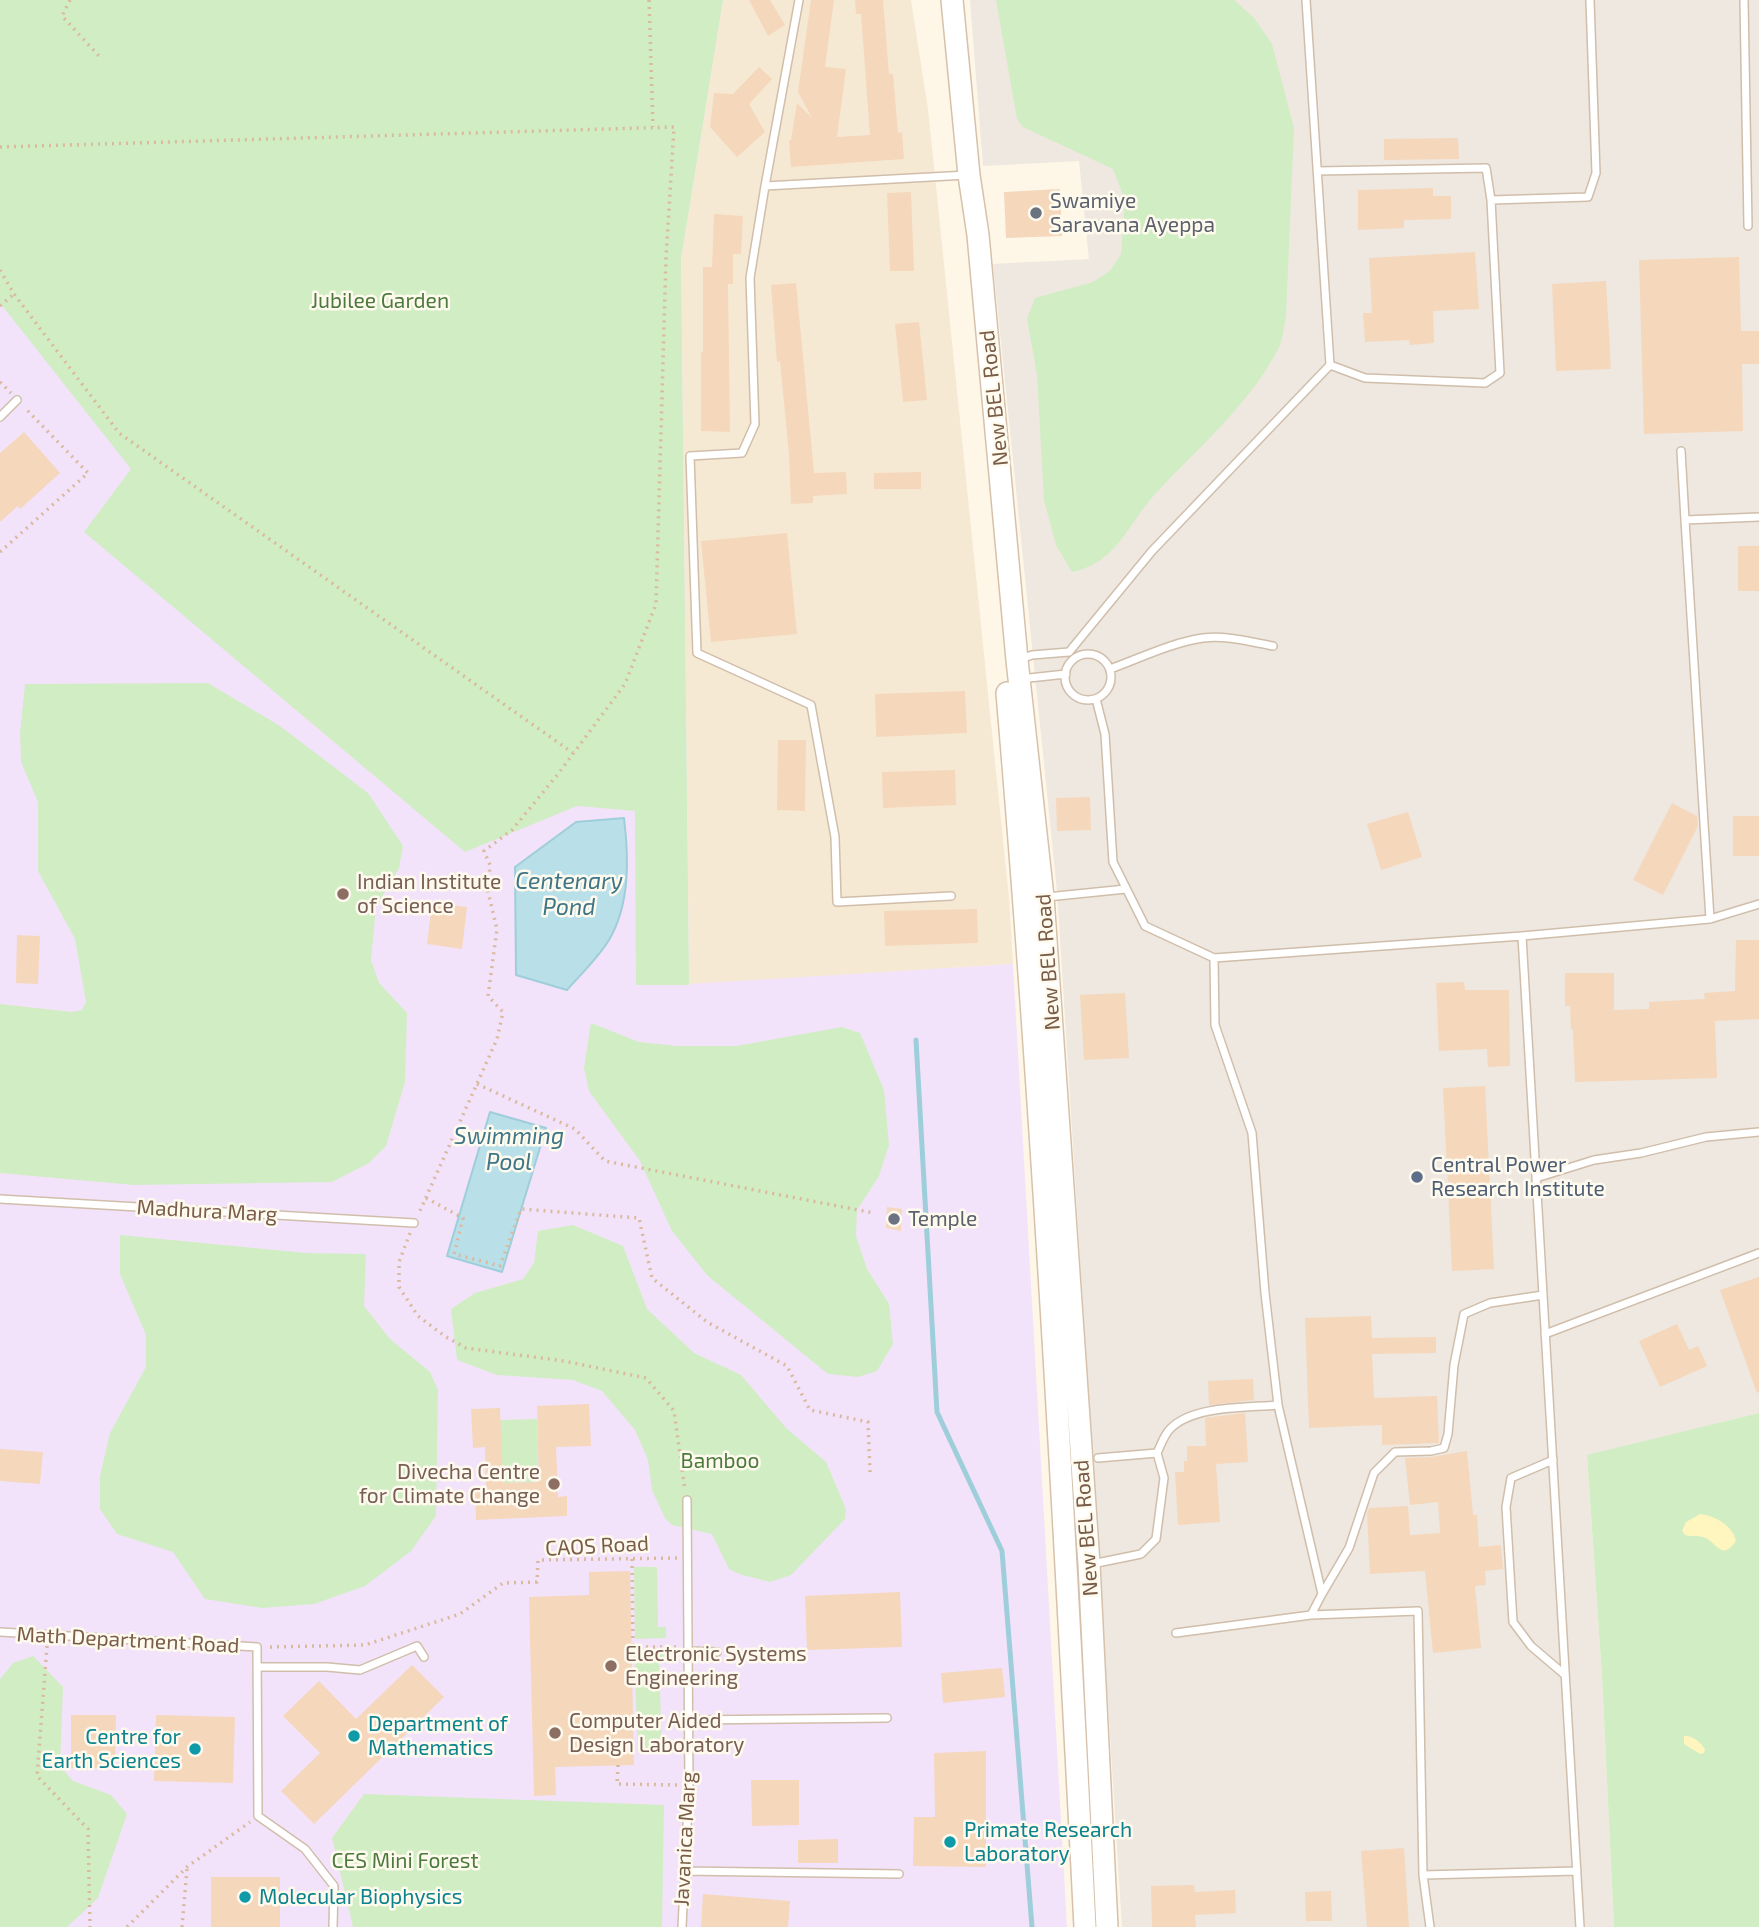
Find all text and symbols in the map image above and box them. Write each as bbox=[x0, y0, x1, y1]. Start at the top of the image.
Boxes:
place label: Swamiye Saravana Ayeppa bbox=[1050, 188, 1215, 238]
marker: Swamiye Saravana Ayeppa bbox=[1028, 205, 1044, 221]
park label: Jubilee Garden bbox=[311, 288, 449, 314]
street label: New BEL Road bbox=[974, 329, 1014, 467]
water label: Centenary Pond bbox=[515, 867, 623, 921]
place label: Indian Institute of Science bbox=[357, 869, 501, 919]
marker: Indian Institute of Science bbox=[335, 886, 351, 902]
street label: New BEL Road bbox=[1031, 893, 1065, 1031]
water label: Swimming Pool bbox=[454, 1122, 564, 1176]
place label: Central Power Research Institute bbox=[1431, 1152, 1605, 1202]
marker: Central Power Research Institute bbox=[1409, 1169, 1425, 1185]
street label: Madhura Marg bbox=[136, 1195, 278, 1227]
place label: Temple bbox=[908, 1206, 977, 1232]
marker: Temple bbox=[886, 1211, 902, 1227]
park label: Bamboo bbox=[681, 1448, 759, 1474]
place label: Divecha Centre for Climate Change bbox=[359, 1459, 540, 1509]
street label: New BEL Road bbox=[1069, 1459, 1103, 1597]
marker: Divecha Centre for Climate Change bbox=[546, 1476, 562, 1492]
street label: CAOS Road bbox=[545, 1531, 649, 1561]
street label: Math Department Road bbox=[16, 1622, 240, 1658]
place label: Electronic Systems Engineering bbox=[625, 1641, 807, 1691]
marker: Electronic Systems Engineering bbox=[603, 1658, 619, 1674]
place label: Computer Aided Design Laboratory bbox=[569, 1708, 744, 1758]
place label: Department of Mathematics bbox=[368, 1711, 508, 1761]
place label: Centre for Earth Sciences bbox=[42, 1724, 181, 1774]
marker: Computer Aided Design Laboratory bbox=[547, 1725, 563, 1741]
marker: Department of Mathematics bbox=[346, 1728, 362, 1744]
marker: Centre for Earth Sciences bbox=[187, 1741, 203, 1757]
street label: Javanica Marg bbox=[669, 1771, 701, 1907]
place label: Primate Research Laboratory bbox=[964, 1817, 1132, 1867]
marker: Primate Research Laboratory bbox=[942, 1834, 958, 1850]
park label: CES Mini Forest bbox=[332, 1848, 478, 1874]
place label: Molecular Biophysics bbox=[259, 1884, 462, 1910]
marker: Molecular Biophysics bbox=[237, 1889, 253, 1905]

